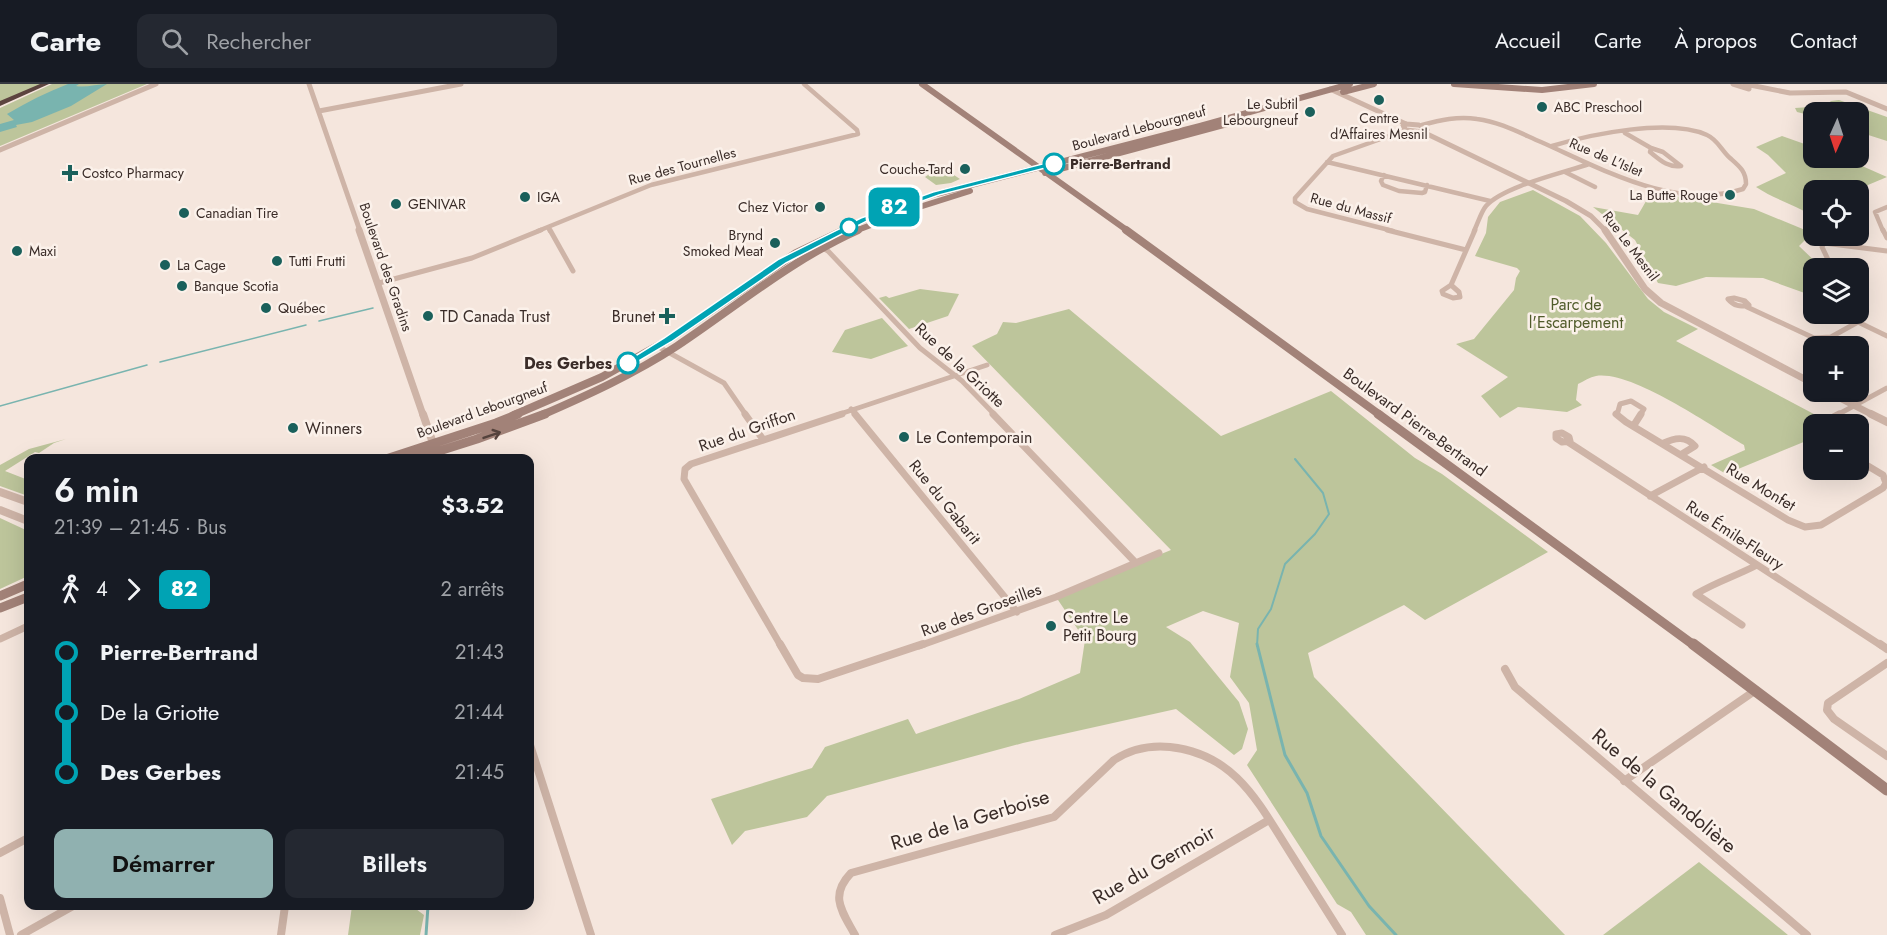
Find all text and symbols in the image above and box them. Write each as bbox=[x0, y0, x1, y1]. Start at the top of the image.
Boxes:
search box bbox=[137, 14, 557, 68]
text: Carte bbox=[30, 21, 101, 62]
icon: search bbox=[158, 25, 191, 58]
text: Rechercher bbox=[206, 25, 311, 57]
text: Accueil bbox=[1495, 26, 1561, 56]
text: Carte bbox=[1594, 26, 1642, 56]
text: À propos bbox=[1675, 26, 1757, 56]
text: Contact bbox=[1790, 26, 1857, 56]
marker: Centre d'Affaires Mesnil bbox=[1372, 93, 1386, 107]
place label: Le Subtil Lebourgneuf bbox=[1223, 94, 1299, 130]
place label: ABC Preschool bbox=[1554, 97, 1642, 117]
street label: Boulevard Lebourgneuf bbox=[1070, 100, 1209, 156]
marker: ABC Preschool bbox=[1535, 100, 1549, 114]
north arrow bbox=[1803, 102, 1869, 168]
map controls bbox=[1803, 102, 1869, 480]
marker: Le Subtil Lebourgneuf bbox=[1303, 105, 1317, 119]
place label: Centre d'Affaires Mesnil bbox=[1330, 108, 1428, 144]
street label: Rue de L'Islet bbox=[1566, 133, 1646, 182]
street label: Rue des Tournelles bbox=[626, 142, 738, 190]
marker: Pierre-Bertrand bbox=[1043, 153, 1065, 175]
place label: Pierre-Bertrand bbox=[1070, 154, 1171, 174]
place label: Couche-Tard bbox=[880, 159, 953, 179]
marker: Couche-Tard bbox=[958, 162, 972, 176]
place label: Costco Pharmacy bbox=[82, 163, 185, 183]
marker: Costco Pharmacy bbox=[63, 166, 77, 180]
button: locate bbox=[1803, 180, 1869, 246]
place label: La Butte Rouge bbox=[1629, 185, 1718, 205]
place label: IGA bbox=[537, 187, 561, 207]
line badge: 82 bbox=[867, 188, 921, 226]
street label: Rue du Massif bbox=[1308, 188, 1395, 229]
marker: La Butte Rouge bbox=[1723, 188, 1737, 202]
marker: IGA bbox=[518, 190, 532, 204]
text: 82 bbox=[881, 192, 907, 222]
place label: GENIVAR bbox=[408, 194, 466, 214]
marker: GENIVAR bbox=[389, 197, 403, 211]
place label: Chez Victor bbox=[738, 197, 808, 217]
street label: Boulevard des Gradins bbox=[355, 200, 418, 334]
marker: Chez Victor bbox=[813, 200, 827, 214]
place label: Canadian Tire bbox=[196, 203, 278, 223]
marker: Canadian Tire bbox=[177, 206, 191, 220]
street label: Rue Le Mesnil bbox=[1598, 207, 1664, 285]
unlabelled marker bbox=[840, 218, 858, 236]
place label: Brynd Smoked Meat bbox=[683, 225, 764, 261]
marker: Brynd Smoked Meat bbox=[768, 236, 782, 250]
place label: Maxi bbox=[29, 241, 57, 261]
marker: Maxi bbox=[10, 244, 24, 258]
place label: Tutti Frutti bbox=[289, 251, 346, 271]
marker: Tutti Frutti bbox=[270, 254, 284, 268]
place label: La Cage bbox=[177, 255, 226, 275]
marker: La Cage bbox=[158, 258, 172, 272]
button: layers bbox=[1803, 258, 1869, 324]
place label: Banque Scotia bbox=[194, 276, 278, 296]
marker: Banque Scotia bbox=[175, 279, 189, 293]
park label: Parc de l'Escarpement bbox=[1529, 293, 1623, 334]
place label: Québec bbox=[278, 298, 326, 318]
marker: Québec bbox=[259, 301, 273, 315]
place label: TD Canada Trust bbox=[440, 305, 550, 328]
place label: Brunet bbox=[612, 305, 655, 328]
marker: TD Canada Trust bbox=[421, 309, 435, 323]
marker: Brunet bbox=[660, 309, 674, 323]
street label: Rue de la Griotte bbox=[910, 317, 1010, 413]
button: + bbox=[1803, 336, 1869, 402]
place label: Des Gerbes bbox=[524, 352, 612, 375]
marker: Des Gerbes bbox=[617, 352, 639, 374]
street label: Boulevard Pierre-Bertrand bbox=[1338, 362, 1492, 482]
street label: Boulevard Lebourgneuf bbox=[414, 377, 551, 443]
street label: Rue du Griffon bbox=[695, 403, 799, 457]
button: − bbox=[1803, 414, 1869, 480]
place label: Winners bbox=[305, 417, 362, 440]
marker: Winners bbox=[286, 421, 300, 435]
place label: Le Contemporain bbox=[916, 426, 1033, 449]
one-way arrow bbox=[482, 429, 501, 440]
marker: Le Contemporain bbox=[897, 430, 911, 444]
street label: Rue du Gabarit bbox=[904, 455, 986, 549]
street label: Rue Monfet bbox=[1722, 457, 1800, 517]
text: 6 min bbox=[54, 467, 139, 514]
text: $3.52 bbox=[441, 489, 504, 521]
street label: Rue Émile-Fleury bbox=[1682, 495, 1789, 576]
text: 21:39 – 21:45 · Bus bbox=[54, 513, 227, 542]
icon: walk bbox=[54, 573, 87, 606]
icon: forward bbox=[117, 573, 150, 606]
text: 82 bbox=[171, 574, 198, 604]
text: 4 bbox=[96, 575, 108, 604]
text: 2 arrêts bbox=[440, 575, 504, 604]
street label: Rue des Groseilles bbox=[918, 578, 1044, 642]
place label: Centre Le Petit Bourg bbox=[1063, 606, 1137, 647]
marker: Centre Le Petit Bourg bbox=[1044, 619, 1058, 633]
text: Pierre-Bertrand bbox=[100, 636, 258, 668]
text: 21:43 bbox=[455, 638, 504, 667]
text: De la Griotte bbox=[100, 696, 219, 728]
text: 21:44 bbox=[454, 698, 504, 727]
street label: Rue de la Gandolière bbox=[1585, 722, 1743, 860]
text: Des Gerbes bbox=[100, 756, 221, 788]
text: 21:45 bbox=[455, 758, 504, 787]
street label: Rue de la Gerboise bbox=[887, 782, 1053, 858]
street label: Rue du Germoir bbox=[1087, 818, 1221, 912]
button: Démarrer bbox=[54, 829, 273, 898]
button: Billets bbox=[285, 829, 504, 898]

